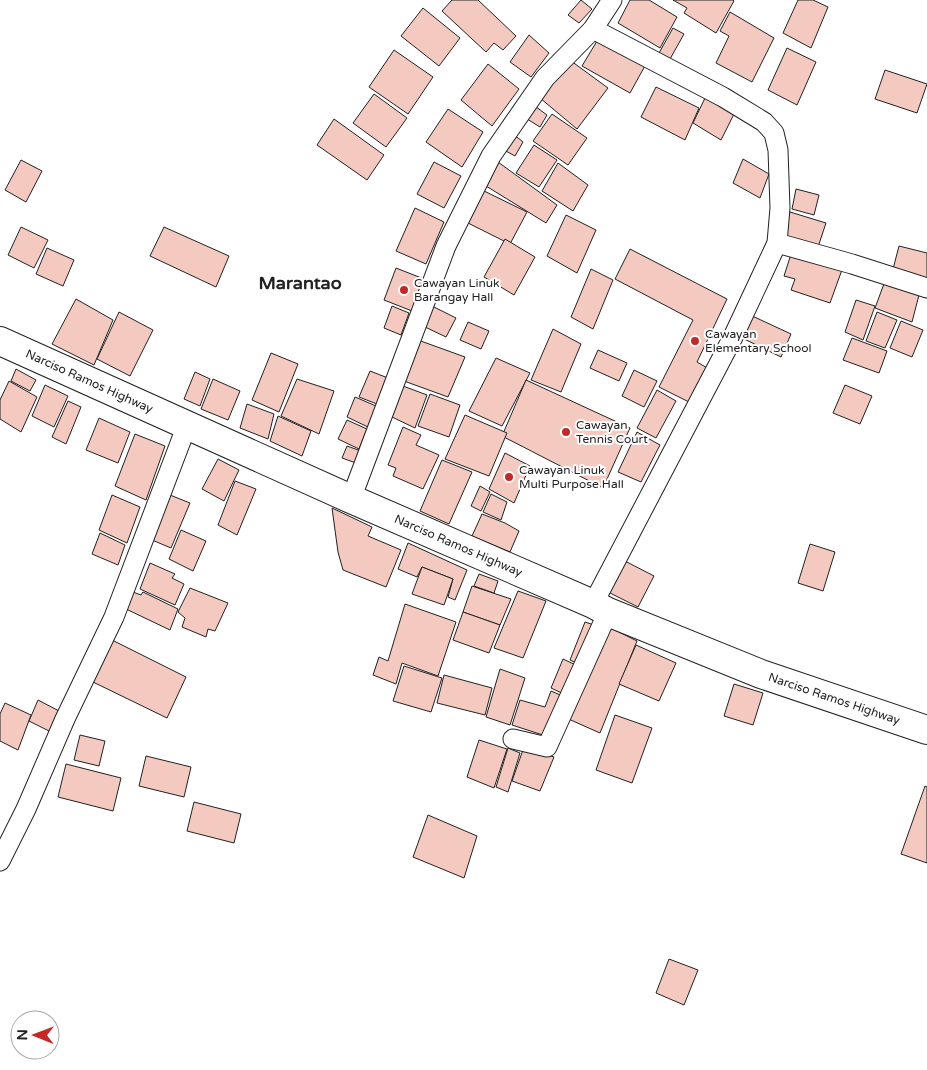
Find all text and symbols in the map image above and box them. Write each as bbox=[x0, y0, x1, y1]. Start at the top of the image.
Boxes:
district label: Marantao bbox=[258, 272, 342, 294]
place label: Cawayan Linuk Barangay Hall bbox=[414, 276, 500, 304]
marker: Cawayan Linuk Barangay Hall bbox=[398, 284, 410, 296]
place label: Cawayan Elementary School bbox=[705, 327, 812, 355]
marker: Cawayan Elementary School bbox=[689, 335, 701, 347]
street label: Narciso Ramos Highway bbox=[23, 346, 156, 416]
place label: Cawayan Tennis Court bbox=[576, 418, 648, 446]
marker: Cawayan Tennis Court bbox=[560, 426, 572, 438]
place label: Cawayan Linuk Multi Purpose Hall bbox=[519, 463, 624, 491]
marker: Cawayan Linuk Multi Purpose Hall bbox=[503, 471, 515, 483]
street label: Narciso Ramos Highway bbox=[392, 512, 525, 580]
street label: Narciso Ramos Highway bbox=[766, 670, 902, 728]
north arrow bbox=[10, 1010, 60, 1060]
text: N bbox=[14, 1029, 31, 1041]

